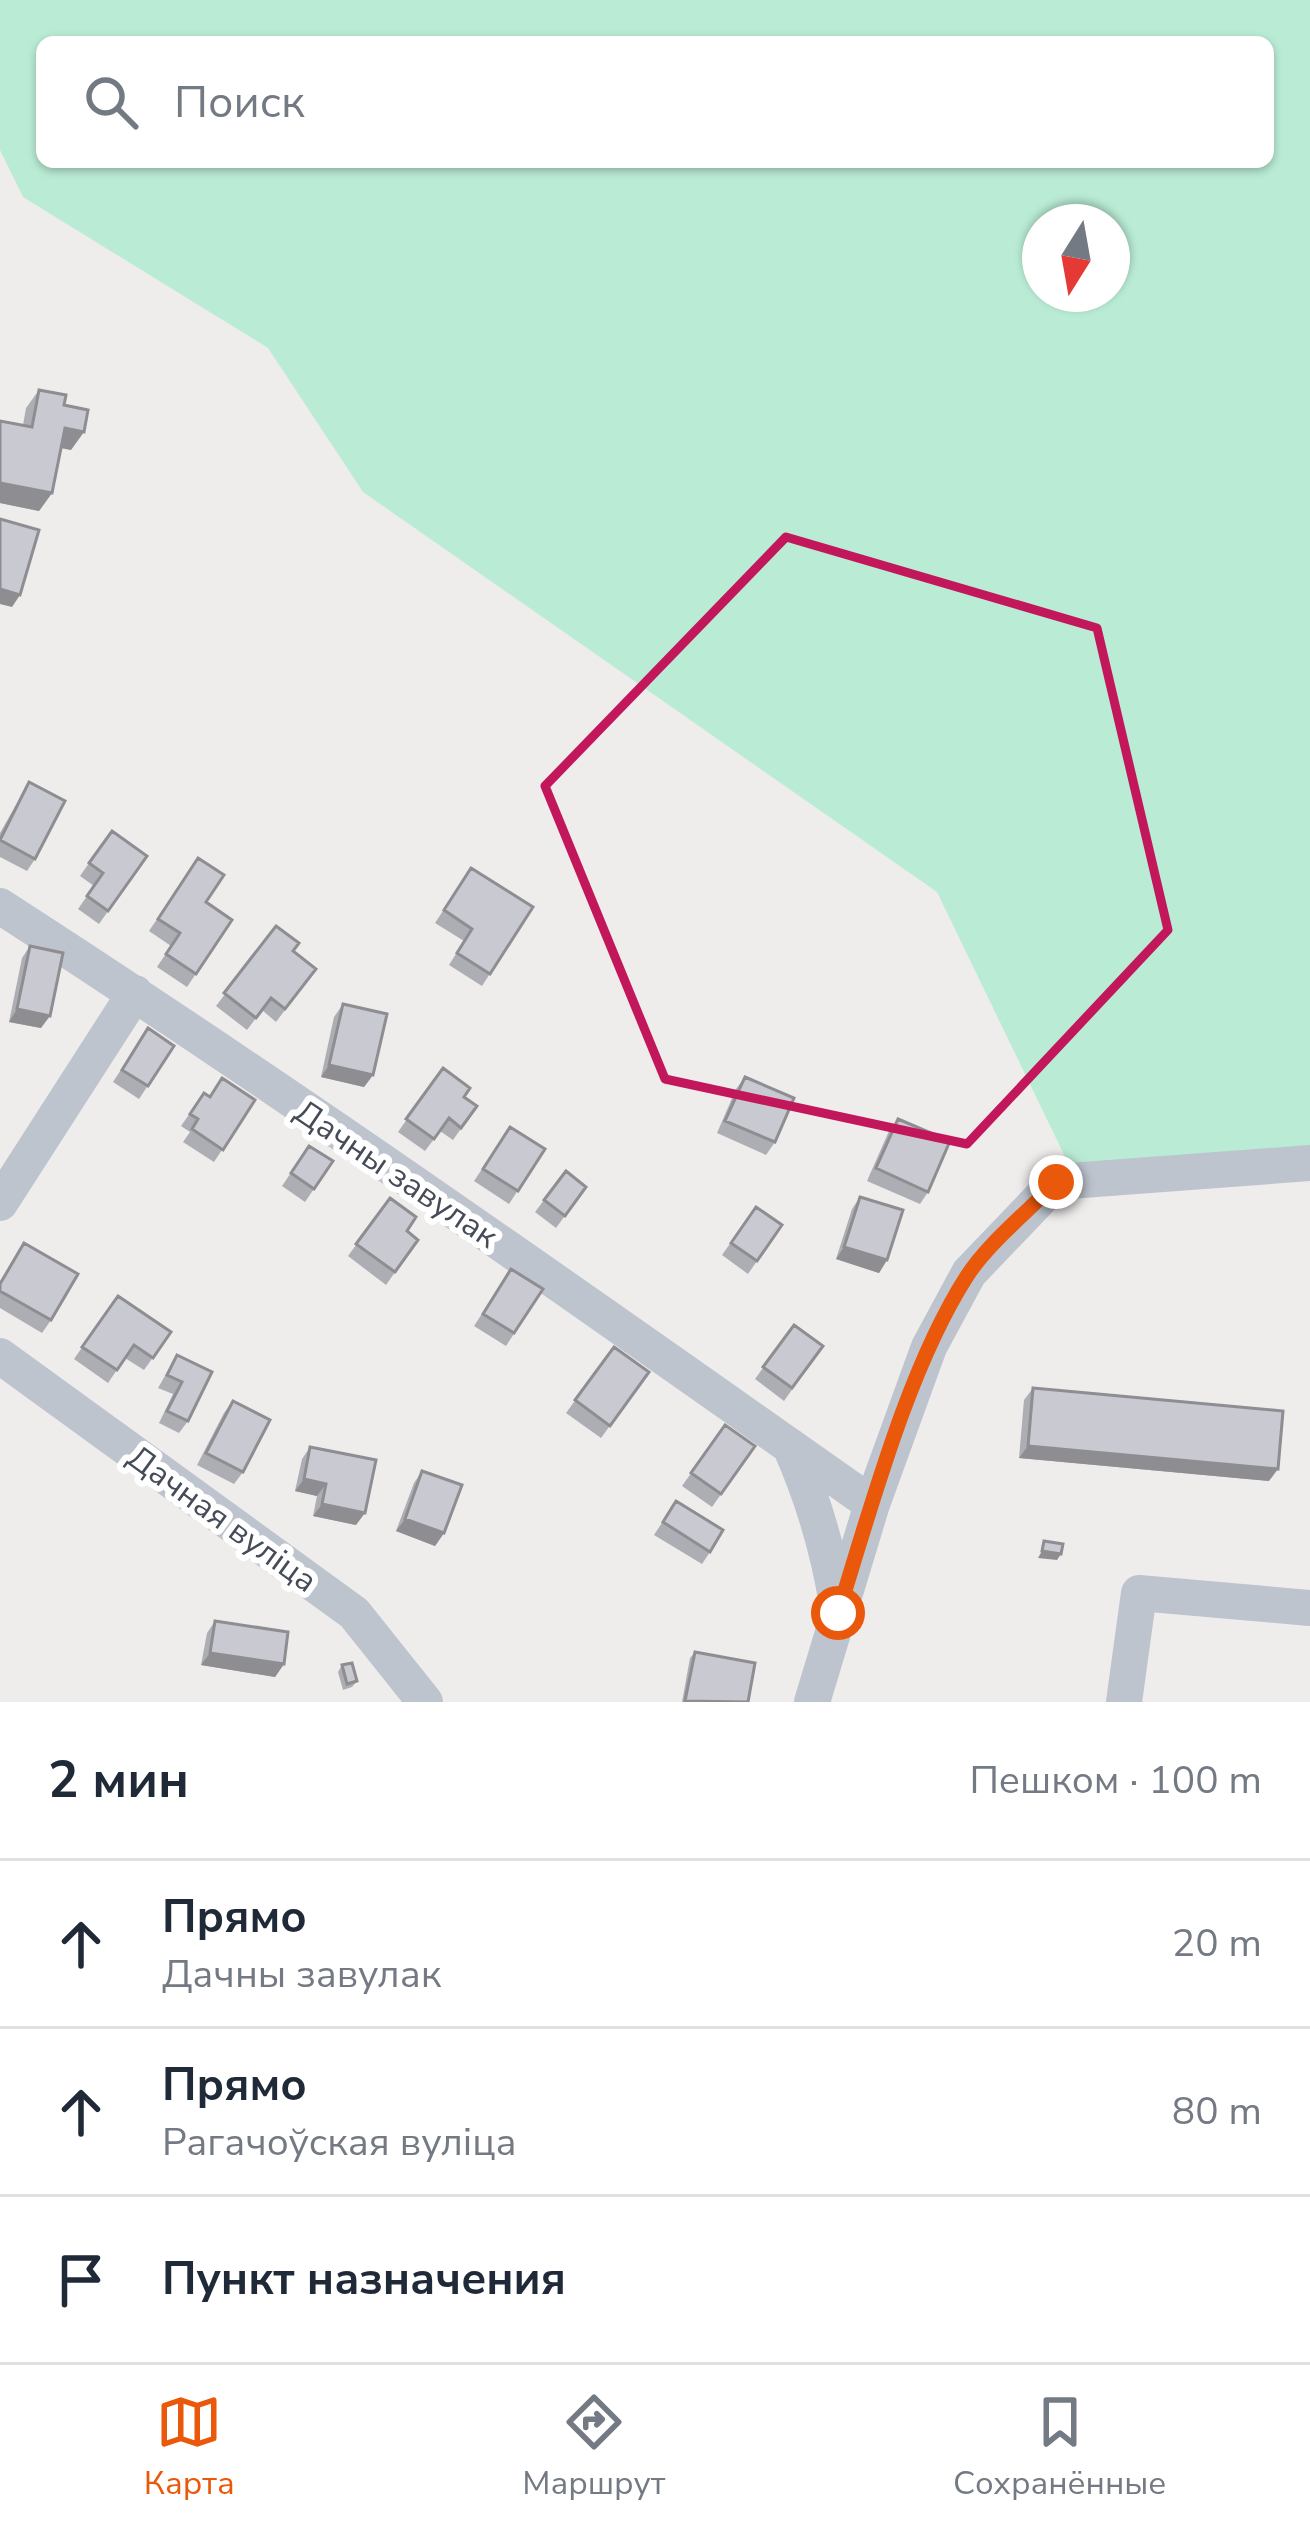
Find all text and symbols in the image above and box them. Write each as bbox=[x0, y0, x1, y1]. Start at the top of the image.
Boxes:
search box bbox=[36, 36, 1274, 168]
icon: search bbox=[78, 69, 144, 135]
text: Поиск bbox=[174, 72, 305, 133]
north arrow bbox=[1022, 204, 1130, 312]
street label: Дачны завулак bbox=[286, 1090, 507, 1259]
route end bbox=[1029, 1155, 1083, 1209]
street label: Дачная вуліца bbox=[118, 1435, 326, 1603]
route start bbox=[811, 1586, 865, 1640]
text: 2 мин bbox=[48, 1745, 189, 1815]
text: Пешком · 100 m bbox=[969, 1754, 1262, 1807]
text: Прямо bbox=[162, 1887, 307, 1948]
icon: ahead bbox=[48, 1911, 114, 1977]
text: 20 m bbox=[1172, 1917, 1262, 1970]
text: Дачны завулак bbox=[162, 1948, 441, 2001]
text: Прямо bbox=[162, 2055, 307, 2116]
icon: ahead bbox=[48, 2079, 114, 2145]
text: 80 m bbox=[1172, 2085, 1262, 2138]
text: Рагачоўская вуліца bbox=[162, 2116, 517, 2169]
icon: arrive bbox=[48, 2247, 114, 2313]
text: Пункт назначения bbox=[162, 2249, 566, 2310]
tab: Карта bbox=[144, 2389, 235, 2506]
tab: Маршрут bbox=[522, 2389, 666, 2506]
tab: Сохранённые bbox=[953, 2389, 1166, 2506]

